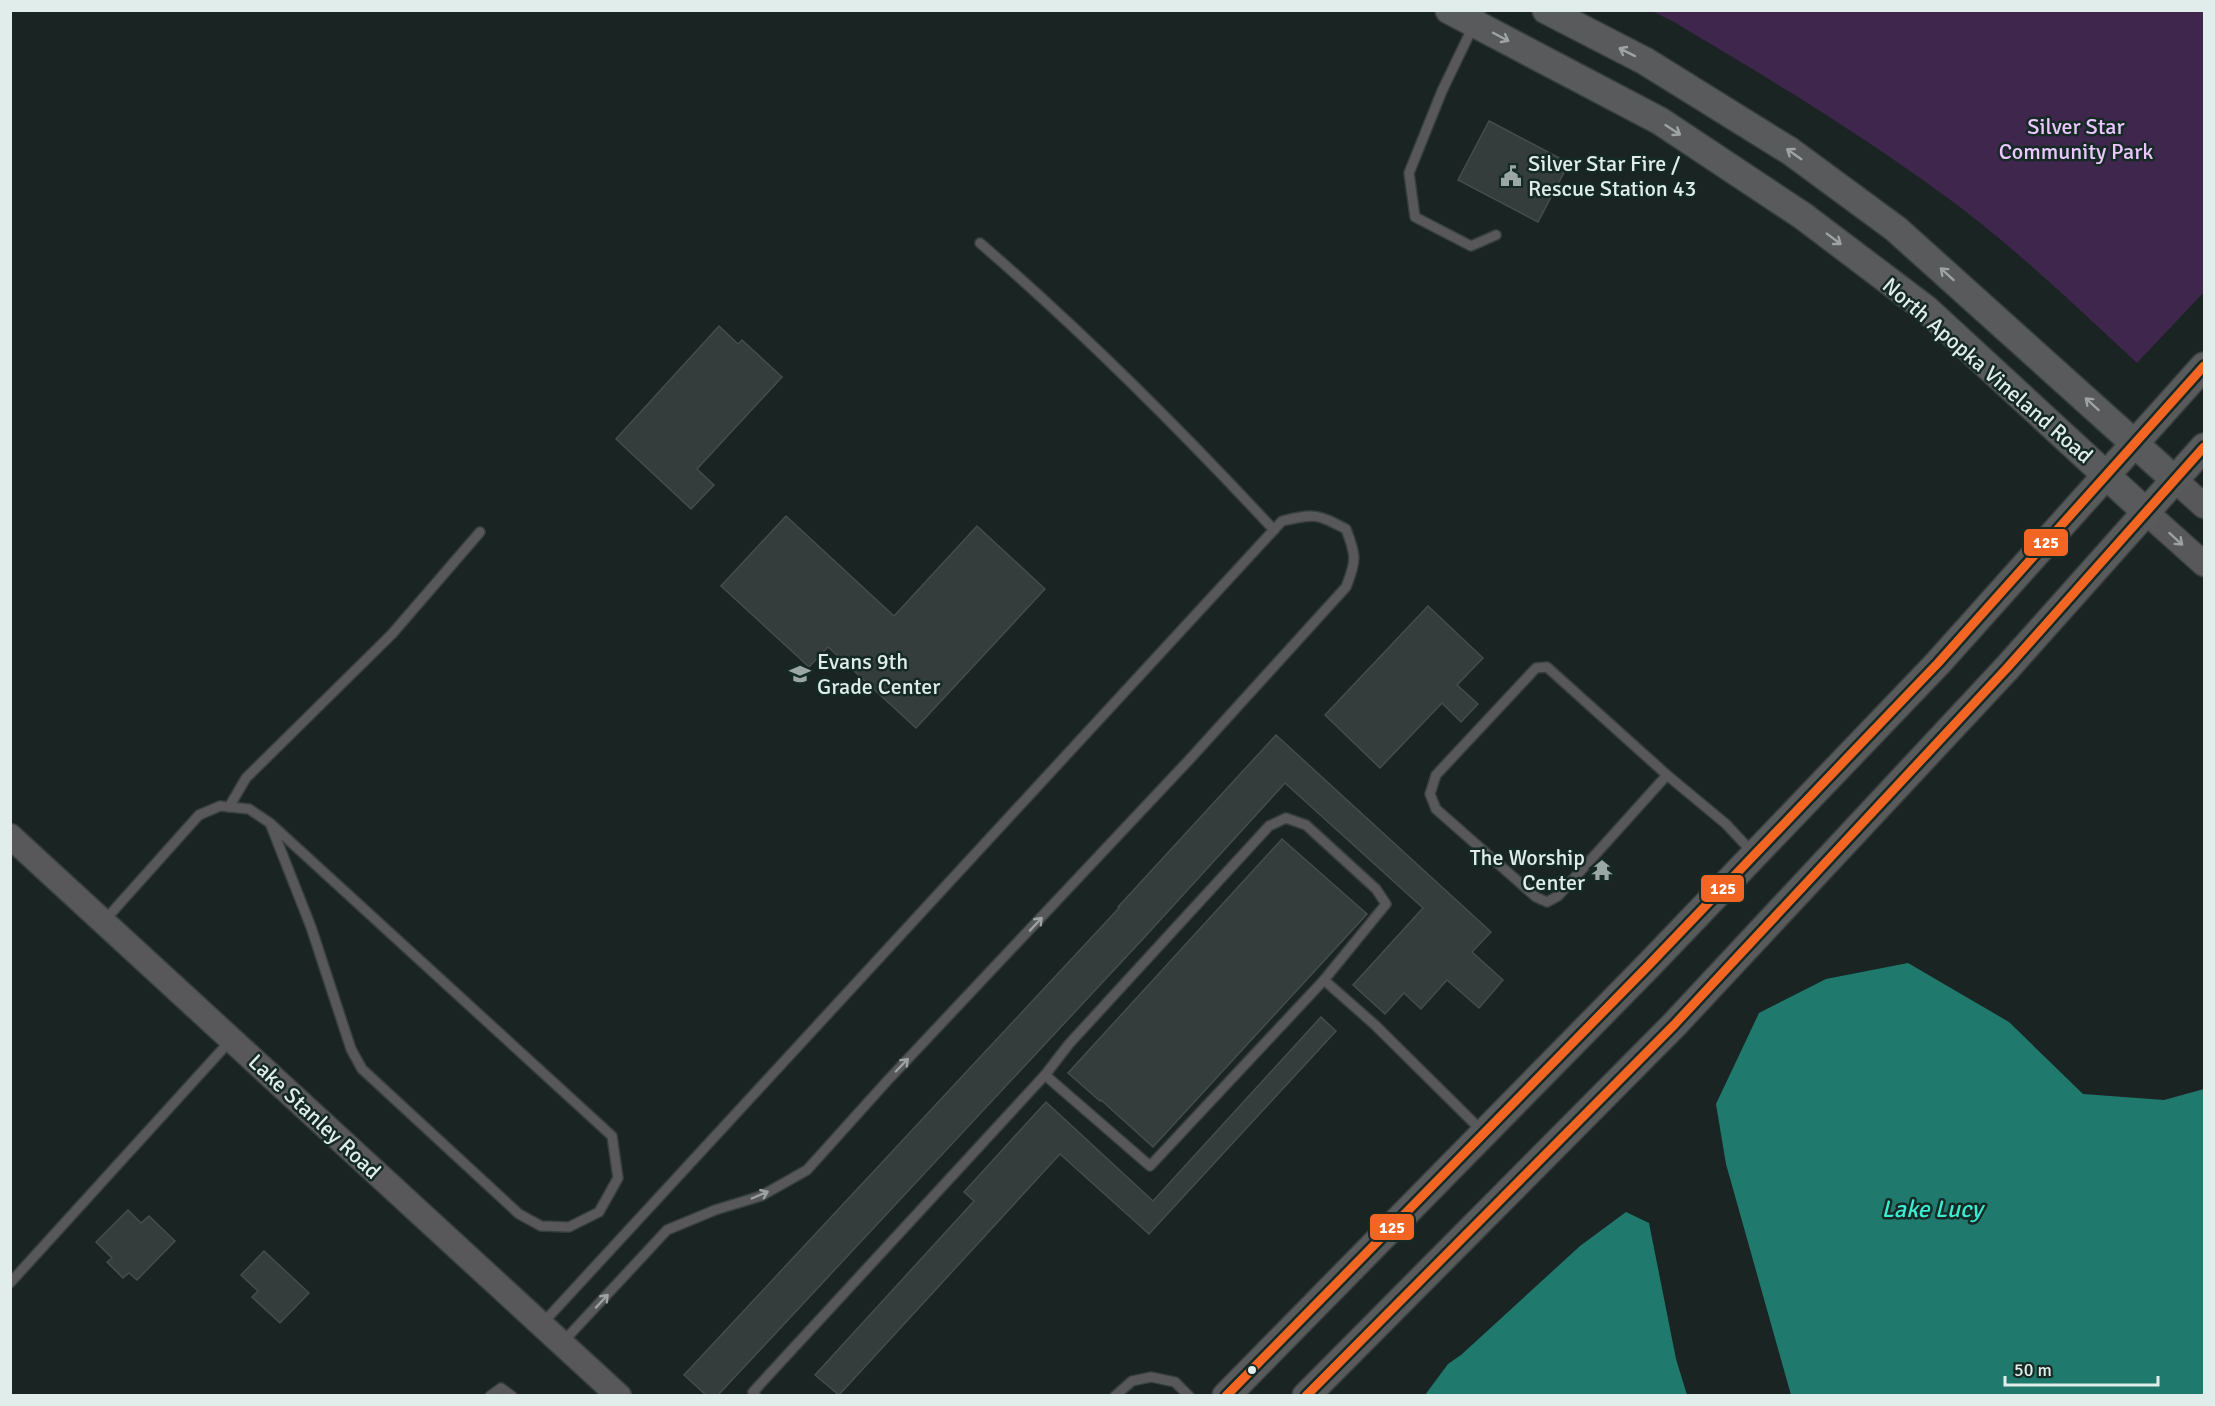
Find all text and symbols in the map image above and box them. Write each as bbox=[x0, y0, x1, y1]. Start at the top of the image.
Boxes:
one-way arrow bbox=[1492, 31, 1509, 43]
one-way arrow bbox=[1619, 46, 1637, 58]
park label: Silver Star Community Park bbox=[1999, 113, 2153, 165]
one-way arrow bbox=[1664, 123, 1681, 136]
one-way arrow bbox=[1786, 148, 1802, 160]
place label: Silver Star Fire / Rescue Station 43 bbox=[1528, 150, 1696, 202]
public building icon: Silver Star Fire / Rescue Station 43 bbox=[1499, 164, 1523, 188]
one-way arrow bbox=[1825, 233, 1841, 246]
one-way arrow bbox=[1940, 267, 1955, 281]
street label: North Apopka Vineland Road bbox=[1877, 272, 2098, 469]
one-way arrow bbox=[2085, 397, 2100, 411]
line badge: 125 bbox=[2023, 528, 2069, 557]
one-way arrow bbox=[2168, 532, 2183, 546]
text: 125 bbox=[2033, 533, 2059, 553]
place label: Evans 9th Grade Center bbox=[817, 648, 940, 700]
school or university icon: Evans 9th Grade Center bbox=[788, 662, 812, 686]
place label: The Worship Center bbox=[1470, 844, 1585, 896]
temple icon: The Worship Center bbox=[1590, 858, 1614, 882]
line badge: 125 bbox=[1700, 874, 1745, 903]
text: 125 bbox=[1710, 879, 1736, 899]
one-way arrow bbox=[1029, 917, 1043, 932]
street label: Lake Stanley Road bbox=[243, 1048, 386, 1185]
one-way arrow bbox=[895, 1058, 909, 1073]
one-way arrow bbox=[750, 1189, 768, 1201]
water label: Lake Lucy bbox=[1882, 1194, 1985, 1224]
line badge: 125 bbox=[1369, 1213, 1415, 1241]
text: 125 bbox=[1379, 1218, 1405, 1238]
one-way arrow bbox=[595, 1294, 609, 1309]
scale bar bbox=[2005, 1349, 2158, 1387]
text: 50 m bbox=[2014, 1359, 2052, 1381]
unlabelled marker bbox=[1246, 1364, 1258, 1376]

